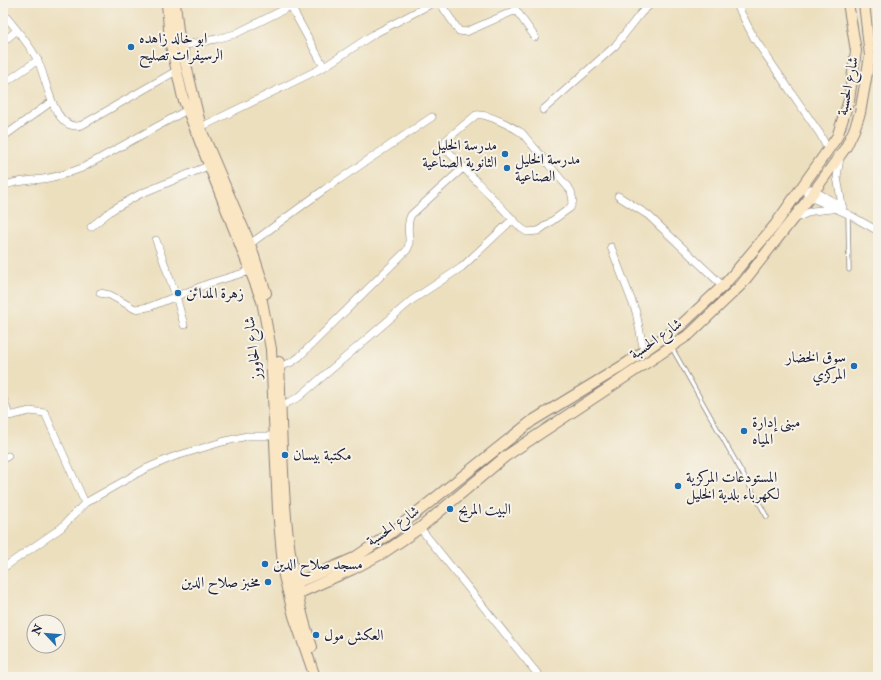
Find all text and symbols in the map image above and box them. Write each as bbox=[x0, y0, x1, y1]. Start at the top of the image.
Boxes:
place label: ابو خالد زاهده الرسيفرات تصليح bbox=[139, 29, 223, 69]
marker: ابو خالد زاهده الرسيفرات تصليح bbox=[126, 42, 136, 52]
street label: شارع الحسبة bbox=[833, 55, 866, 118]
place label: مدرسة الخليل الثانوية الصناعية bbox=[422, 136, 497, 172]
marker: مدرسة الخليل الثانوية الصناعية bbox=[500, 149, 510, 159]
place label: مدرسة الخليل الصناعية bbox=[515, 150, 580, 186]
marker: مدرسة الخليل الصناعية bbox=[502, 163, 512, 173]
place label: زهرة المدائن bbox=[186, 284, 244, 303]
marker: زهرة المدائن bbox=[173, 288, 183, 298]
street label: شارع الحسبة bbox=[626, 314, 688, 366]
street label: شارع الحاووز bbox=[240, 315, 270, 383]
place label: سوق الخضار المركزي bbox=[784, 348, 846, 386]
marker: سوق الخضار المركزي bbox=[849, 361, 859, 371]
place label: مبنى إدارة المياه bbox=[752, 413, 800, 449]
marker: مبنى إدارة المياه bbox=[739, 426, 749, 436]
place label: مكتبة بيسان bbox=[293, 446, 352, 465]
marker: مكتبة بيسان bbox=[280, 450, 290, 460]
place label: المستودعات المركزية لكهرباء بلدية الخليل bbox=[686, 468, 780, 505]
marker: المستودعات المركزية لكهرباء بلدية الخليل bbox=[673, 481, 683, 491]
place label: البيت المريح bbox=[458, 500, 511, 523]
street label: شارع الحسبة bbox=[363, 501, 425, 553]
marker: البيت المريح bbox=[445, 504, 455, 514]
place label: مسجد صلاح الدين bbox=[273, 555, 363, 577]
marker: مسجد صلاح الدين bbox=[260, 559, 270, 569]
place label: مخبز صلاح الدين bbox=[181, 573, 260, 595]
marker: مخبز صلاح الدين bbox=[263, 577, 273, 587]
north arrow bbox=[26, 614, 66, 654]
text: N bbox=[29, 622, 46, 638]
place label: العكش مول bbox=[324, 626, 384, 645]
marker: العكش مول bbox=[311, 630, 321, 640]

